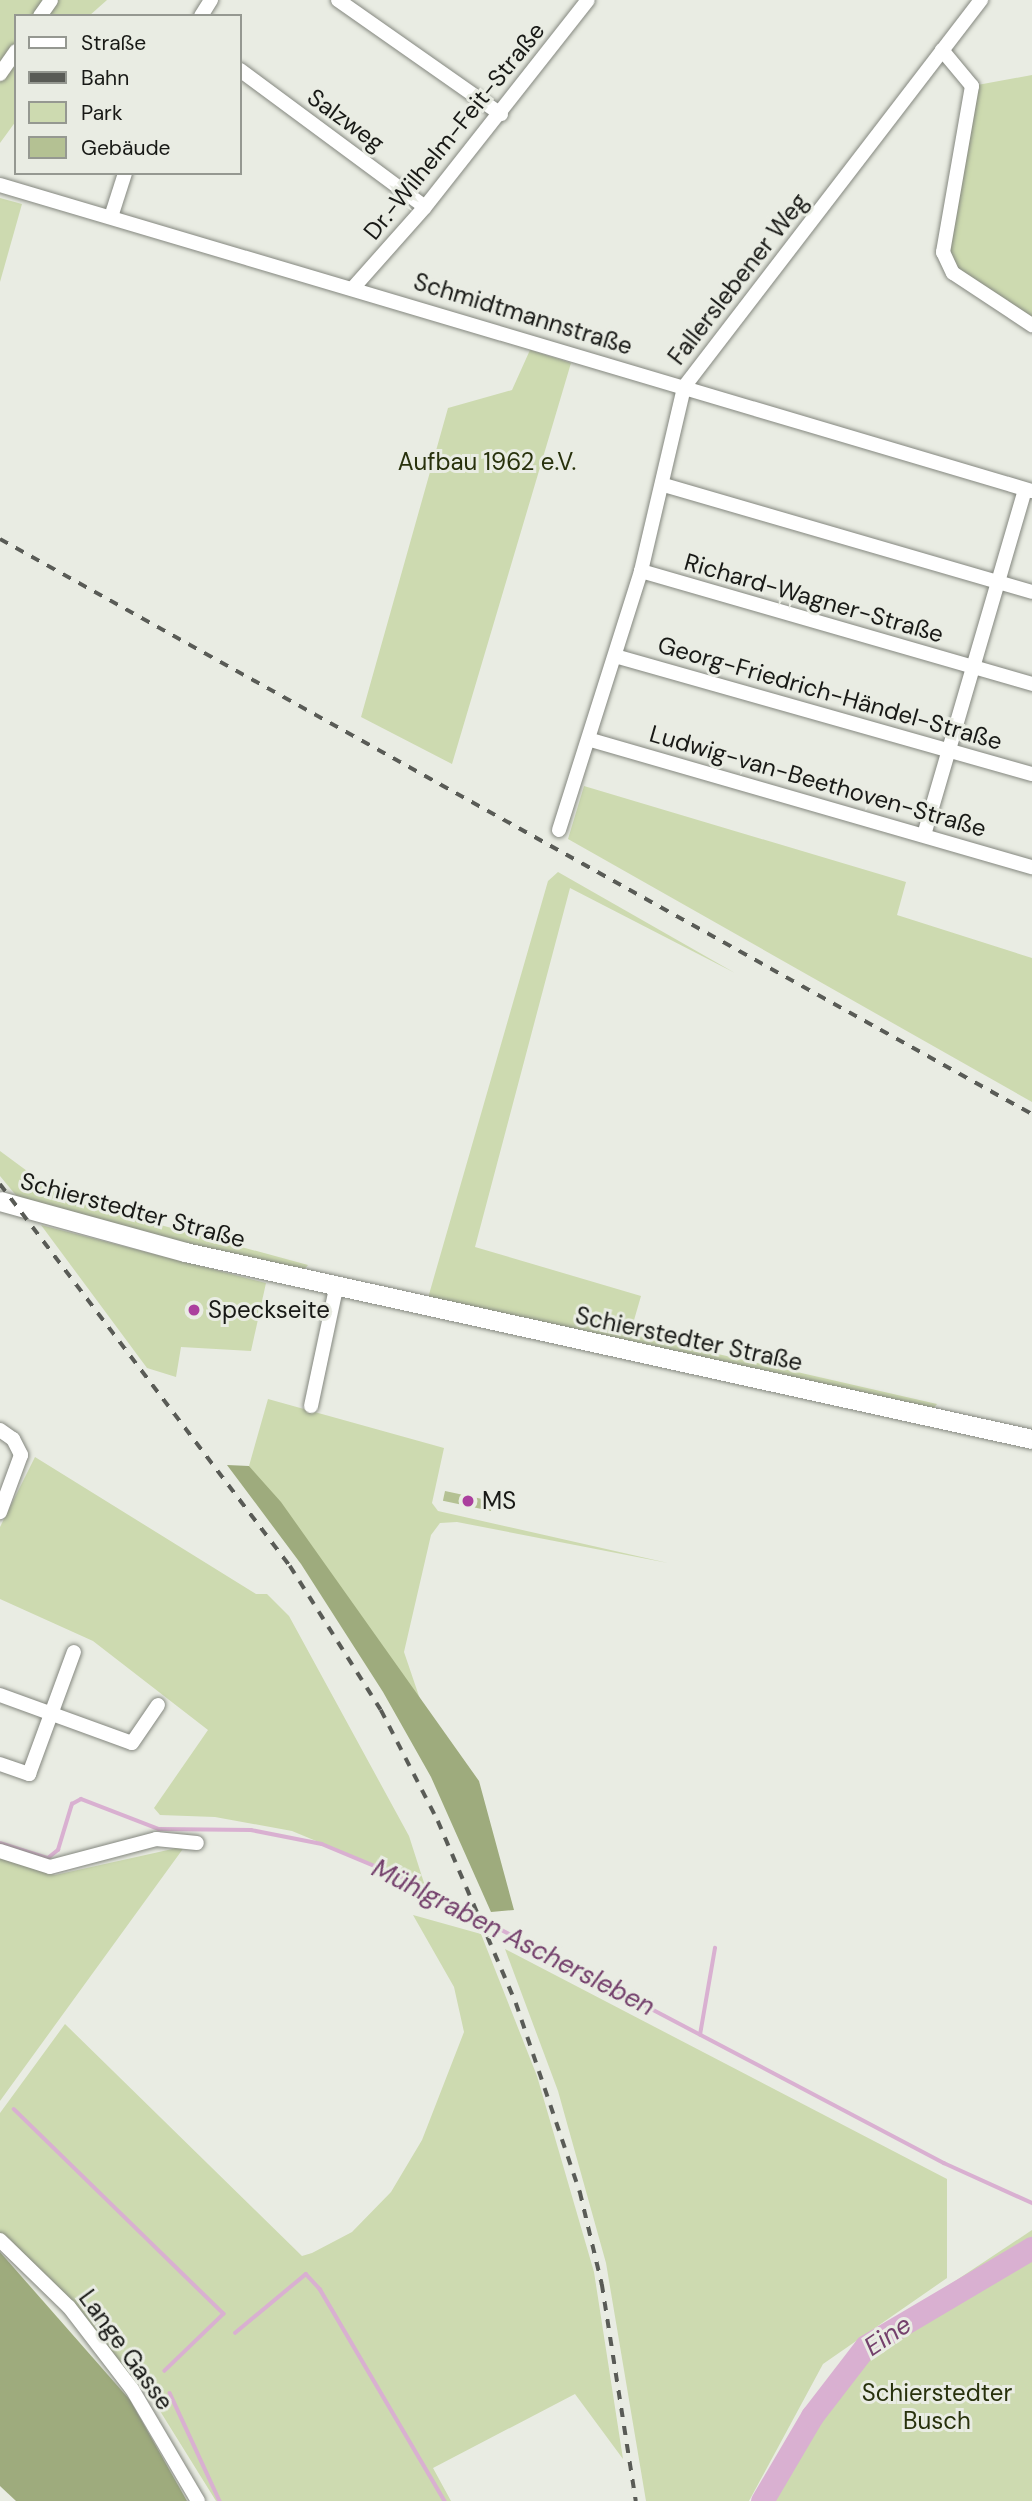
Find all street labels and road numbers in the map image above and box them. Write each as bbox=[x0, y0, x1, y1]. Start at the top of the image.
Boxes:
street label: Dr.-Wilhelm-Feit-Straße bbox=[357, 17, 551, 245]
street label: Salzweg bbox=[302, 82, 390, 158]
street label: Fallerslebener Weg bbox=[662, 188, 814, 370]
street label: Schmidtmannstraße bbox=[410, 267, 636, 361]
street label: Richard-Wagner-Straße bbox=[681, 547, 947, 649]
street label: Georg-Friedrich-Händel-Straße bbox=[654, 630, 1006, 756]
street label: Ludwig-van-Beethoven-Straße bbox=[646, 719, 990, 843]
street label: Schierstedter Straße bbox=[18, 1166, 248, 1254]
street label: Schierstedter Straße bbox=[573, 1301, 805, 1377]
street label: Lange Gasse bbox=[73, 2284, 179, 2416]

